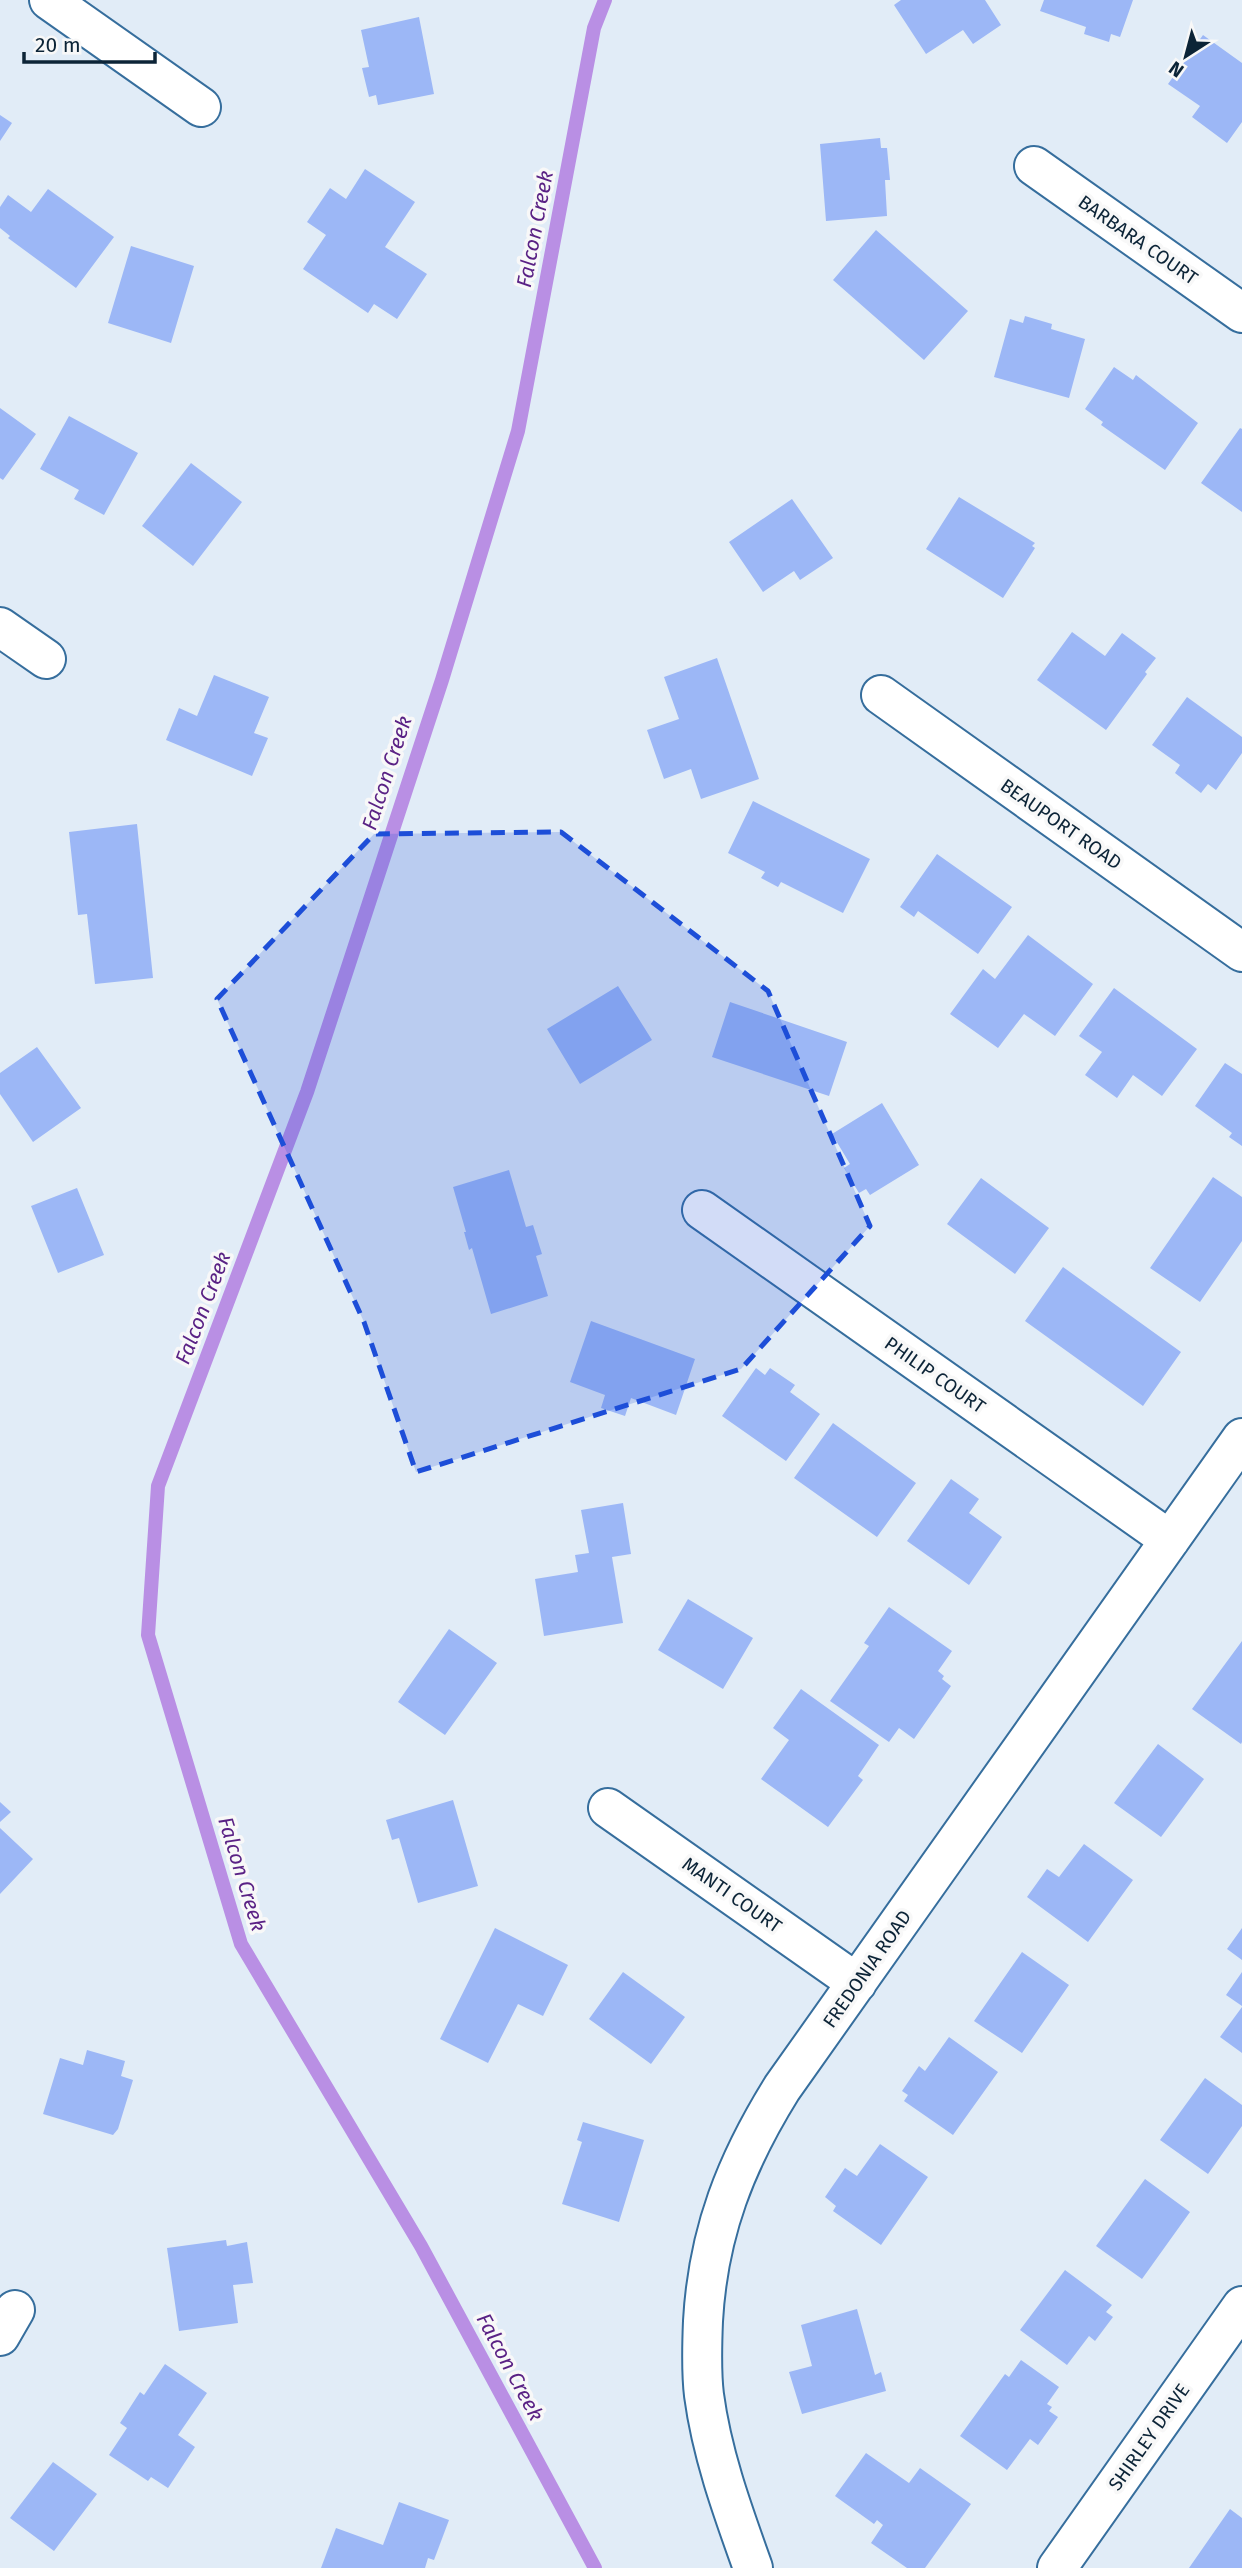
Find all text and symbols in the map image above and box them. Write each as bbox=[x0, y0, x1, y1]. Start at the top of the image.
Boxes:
scale bar bbox=[24, 21, 156, 65]
north arrow bbox=[1151, 21, 1221, 91]
text: 20 m bbox=[35, 32, 81, 58]
text: N bbox=[1164, 56, 1188, 82]
water label: Falcon Creek bbox=[511, 168, 559, 290]
street label: BARBARA COURT bbox=[1074, 190, 1202, 290]
water label: Falcon Creek bbox=[356, 713, 418, 833]
street label: BEAUPORT ROAD bbox=[996, 774, 1126, 874]
water label: Falcon Creek bbox=[170, 1248, 236, 1368]
street label: PHILIP COURT bbox=[880, 1332, 990, 1418]
water label: Falcon Creek bbox=[212, 1814, 272, 1934]
street label: MANTI COURT bbox=[678, 1852, 786, 1938]
street label: FREDONIA ROAD bbox=[818, 1906, 916, 2032]
water label: Falcon Creek bbox=[471, 2309, 549, 2425]
street label: SHIRLEY DRIVE bbox=[1104, 2379, 1194, 2495]

